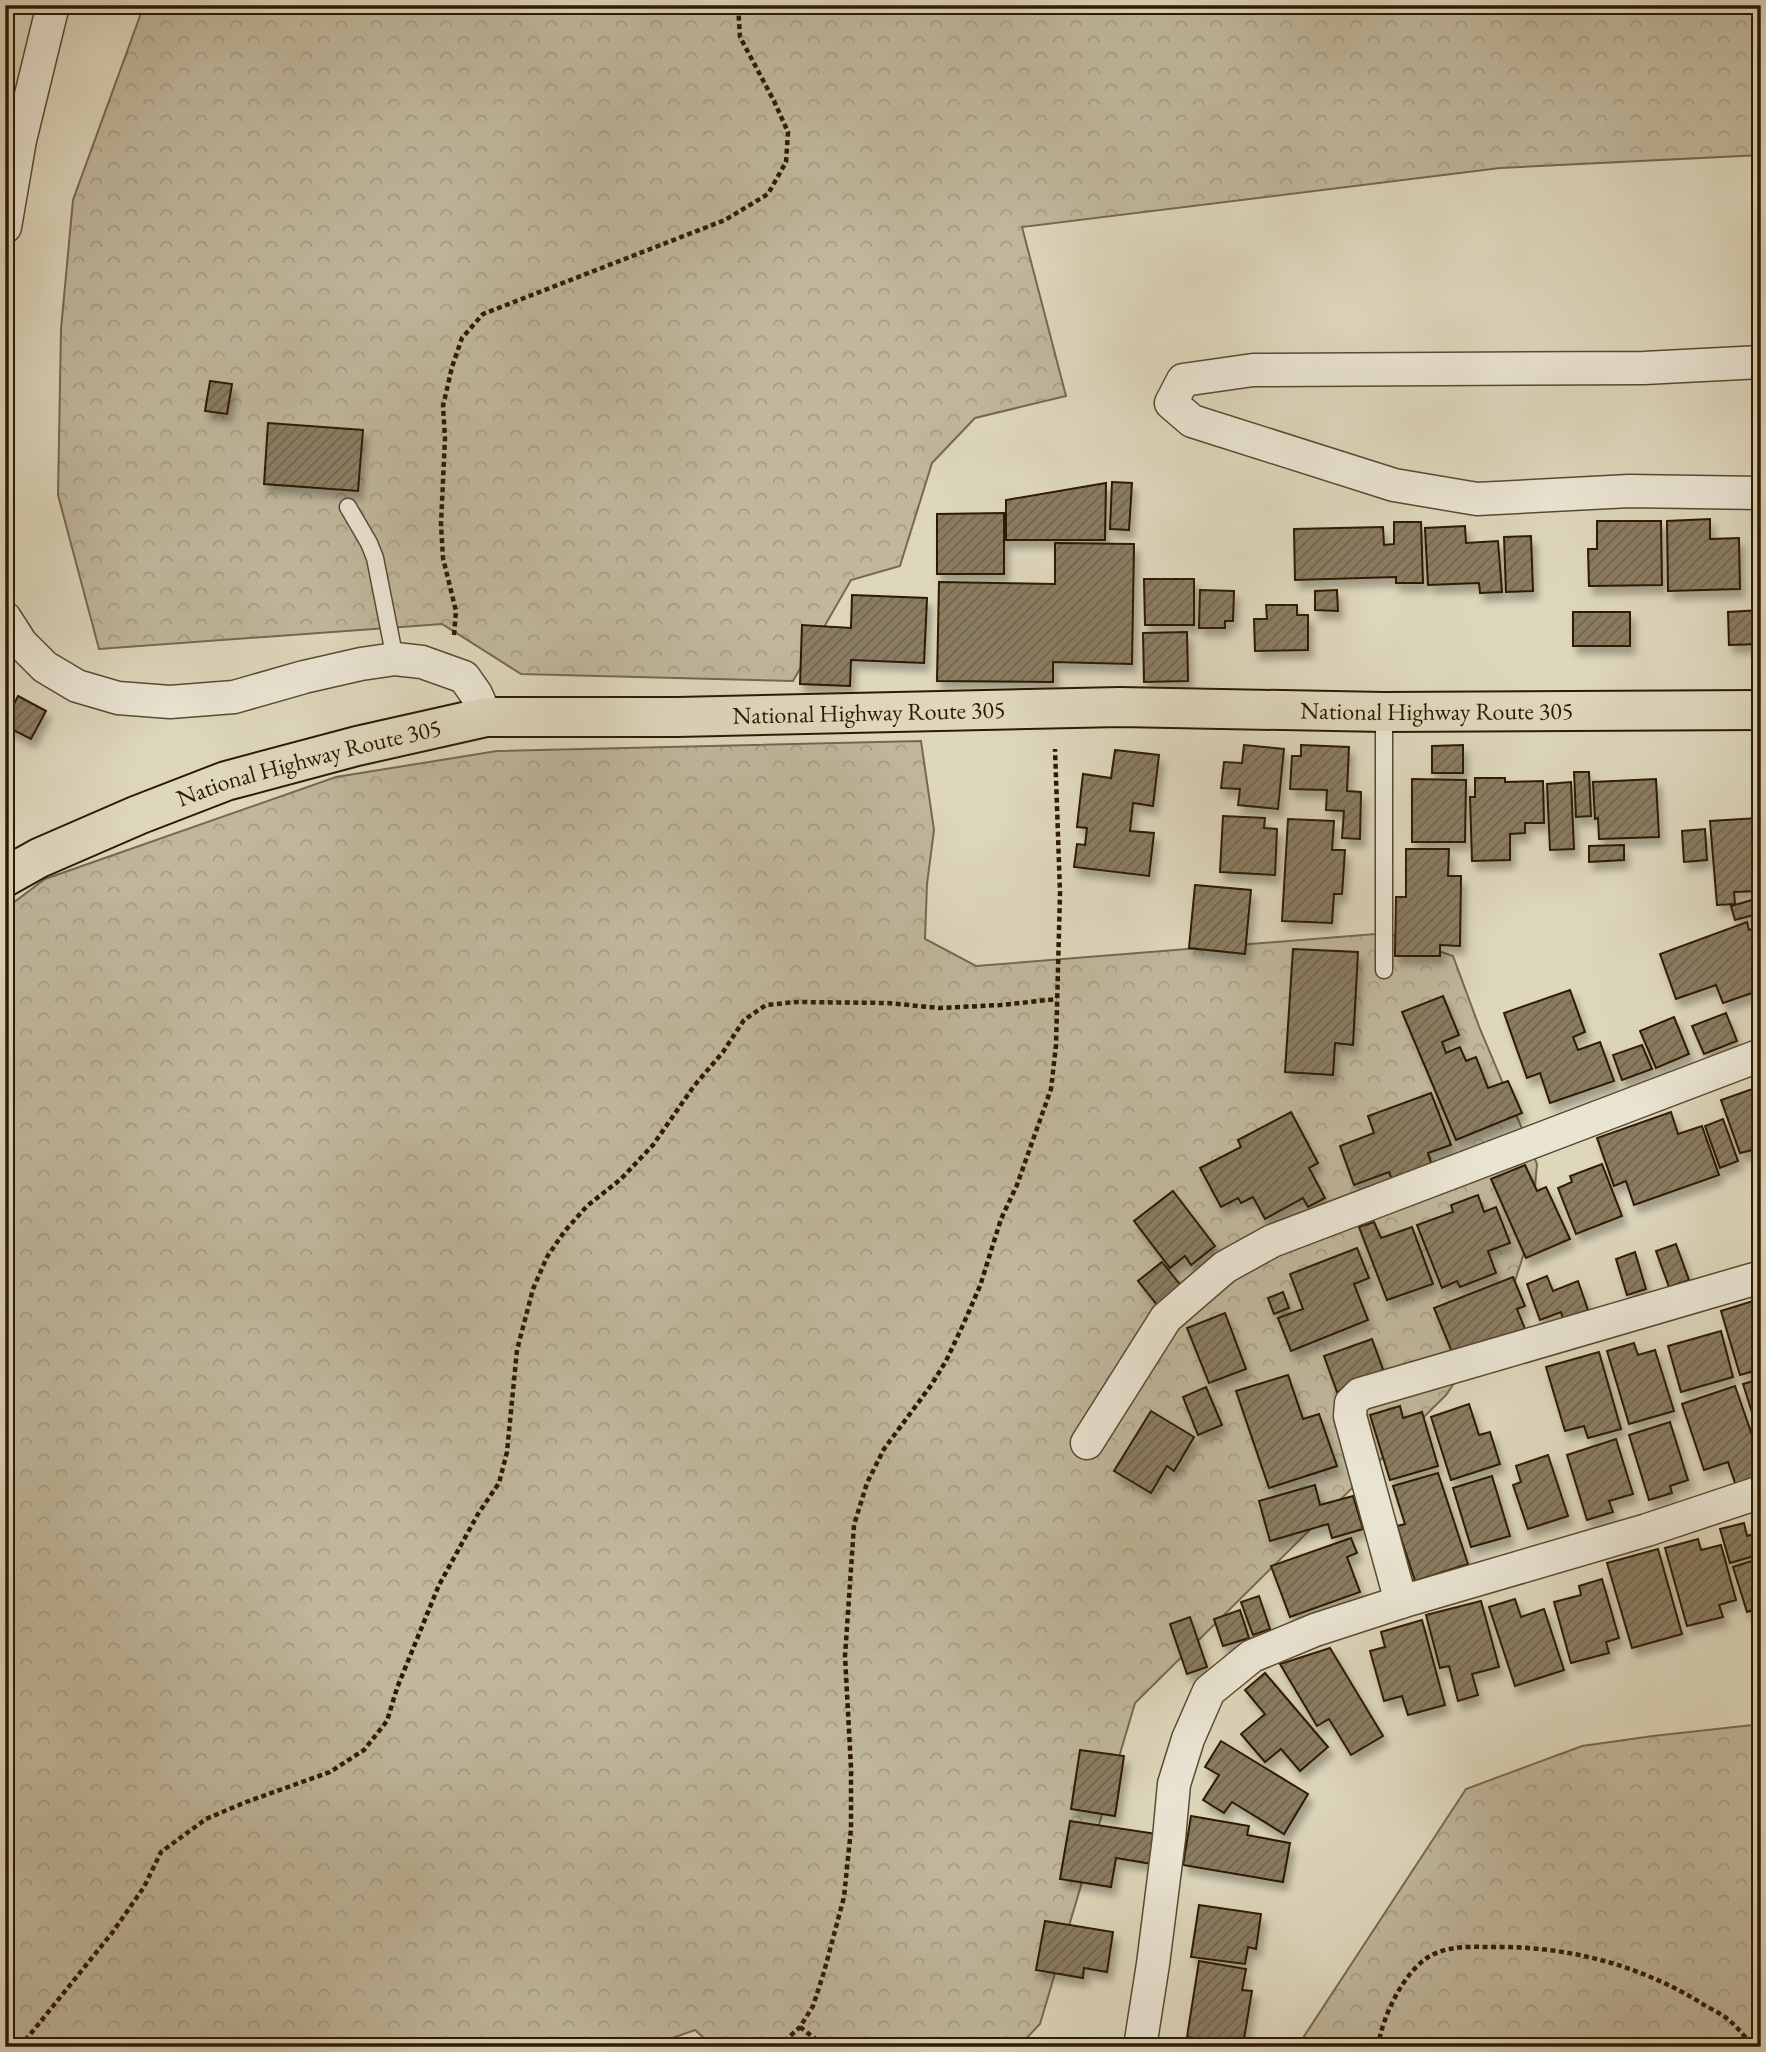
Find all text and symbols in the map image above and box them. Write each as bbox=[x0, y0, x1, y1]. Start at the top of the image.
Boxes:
street label: National Highway Route 305 bbox=[732, 694, 1006, 731]
street label: National Highway Route 305 bbox=[1300, 694, 1573, 727]
street label: National Highway Route 305 bbox=[172, 712, 444, 814]

